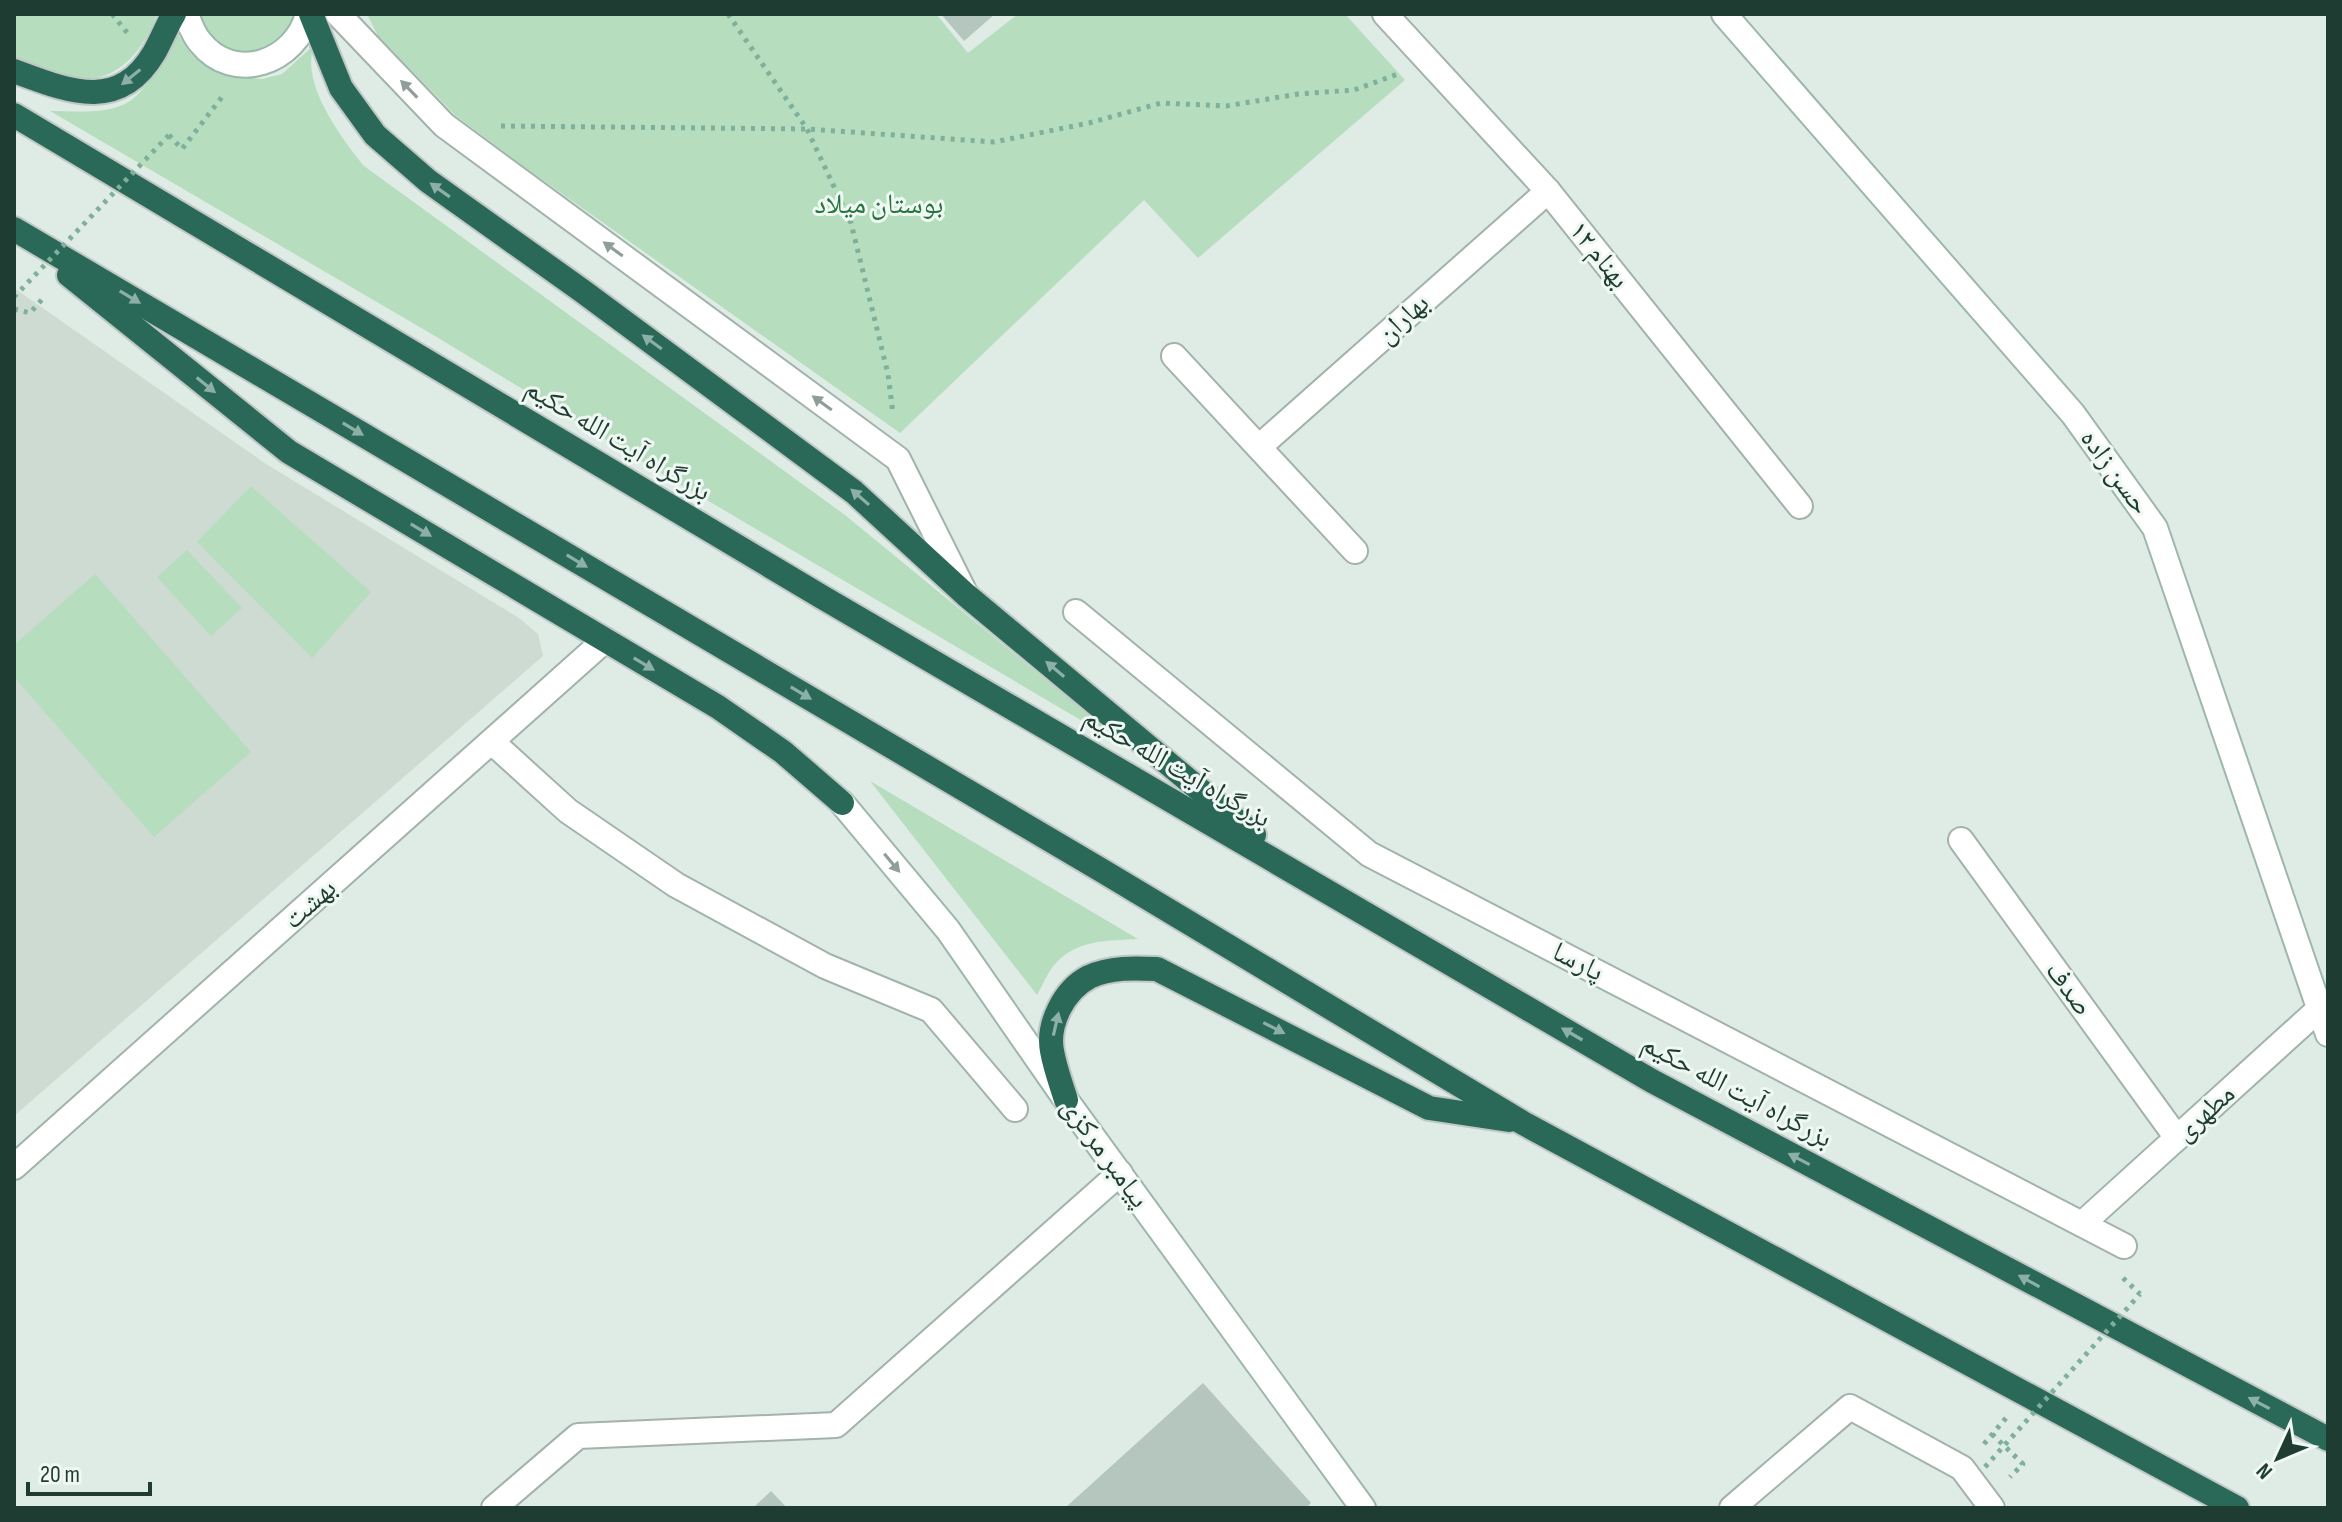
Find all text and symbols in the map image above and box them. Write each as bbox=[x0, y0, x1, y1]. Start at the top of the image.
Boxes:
one-way arrow bbox=[121, 69, 141, 85]
one-way arrow bbox=[400, 80, 419, 99]
one-way arrow bbox=[430, 183, 451, 198]
park label: بوستان میلاد bbox=[815, 188, 943, 221]
street label: بهنام ۱۲ bbox=[1561, 215, 1636, 296]
one-way arrow bbox=[602, 241, 624, 257]
street label: بهاران bbox=[1370, 287, 1436, 351]
one-way arrow bbox=[118, 290, 141, 304]
one-way arrow bbox=[641, 335, 662, 350]
street label: بزرگراه آیت الله حکیم bbox=[519, 372, 717, 509]
one-way arrow bbox=[196, 376, 216, 393]
one-way arrow bbox=[812, 396, 833, 411]
one-way arrow bbox=[342, 422, 365, 436]
street label: حسن زاده bbox=[2073, 423, 2157, 521]
one-way arrow bbox=[850, 489, 869, 507]
one-way arrow bbox=[410, 523, 432, 537]
one-way arrow bbox=[566, 554, 588, 568]
one-way arrow bbox=[633, 656, 655, 670]
one-way arrow bbox=[1045, 661, 1065, 678]
one-way arrow bbox=[790, 686, 812, 700]
street label: بزرگراه آیت الله حکیم bbox=[1077, 701, 1277, 836]
one-way arrow bbox=[883, 853, 900, 873]
street label: بهشت bbox=[277, 872, 343, 936]
street label: پارسا bbox=[1547, 935, 1609, 989]
street label: صدف bbox=[2038, 955, 2100, 1023]
one-way arrow bbox=[1050, 1012, 1063, 1037]
one-way arrow bbox=[1262, 1022, 1285, 1035]
one-way arrow bbox=[1560, 1027, 1583, 1041]
street label: بزرگراه آیت الله حکیم bbox=[1636, 1027, 1838, 1156]
street label: مطهری bbox=[2168, 1077, 2242, 1149]
street label: پیامبر مرکزی bbox=[1054, 1092, 1156, 1214]
one-way arrow bbox=[1788, 1153, 1811, 1166]
one-way arrow bbox=[2018, 1275, 2040, 1289]
one-way arrow bbox=[2248, 1396, 2270, 1410]
north arrow bbox=[2238, 1418, 2318, 1498]
scale bar bbox=[28, 1446, 150, 1496]
text: N bbox=[2251, 1457, 2278, 1484]
text: 20 m bbox=[40, 1460, 80, 1489]

